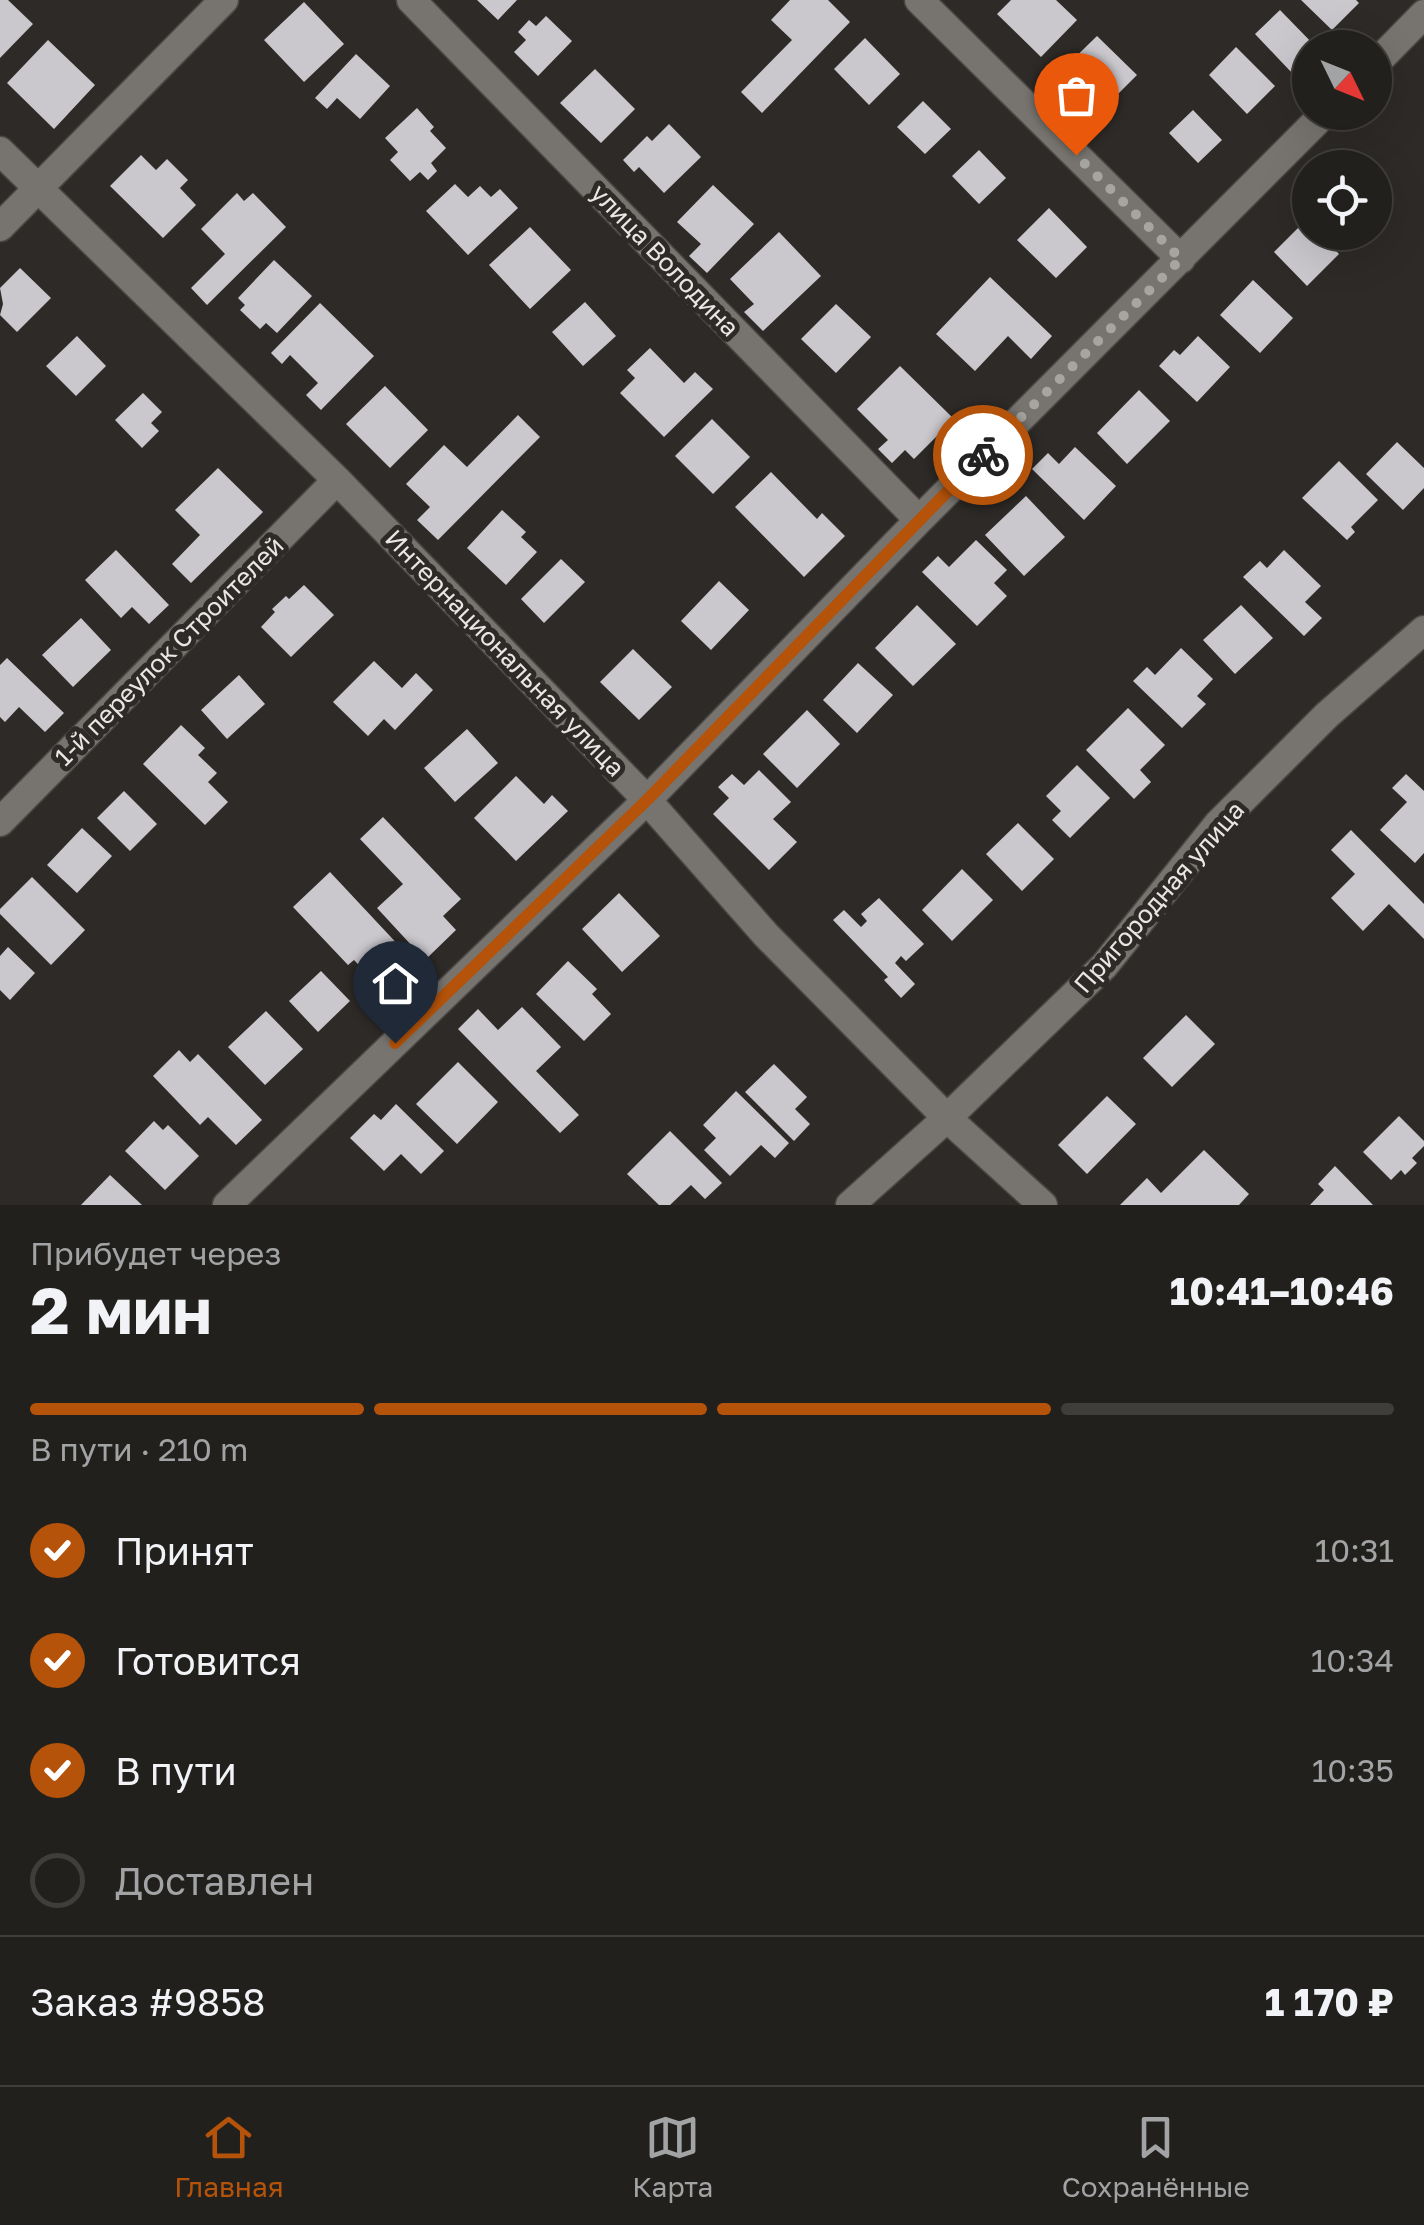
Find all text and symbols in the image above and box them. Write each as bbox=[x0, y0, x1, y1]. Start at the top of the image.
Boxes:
north arrow bbox=[1292, 30, 1392, 130]
map controls bbox=[1292, 30, 1392, 250]
pin bbox=[1034, 53, 1119, 156]
icon: bag bbox=[1049, 68, 1104, 123]
button: locate bbox=[1292, 150, 1392, 250]
street label: улица Володина bbox=[585, 177, 746, 342]
courier bbox=[933, 405, 1033, 505]
icon: bike bbox=[956, 428, 1011, 483]
street label: Интернациональная улица bbox=[379, 523, 632, 783]
street label: 1-й переулок Строителей bbox=[48, 530, 290, 772]
street label: Пригородная улица bbox=[1067, 794, 1250, 999]
pin bbox=[353, 941, 438, 1044]
icon: home bbox=[368, 956, 423, 1011]
text: Прибудет через bbox=[30, 1234, 281, 1272]
text: 10:41–10:46 bbox=[1170, 1268, 1394, 1313]
text: 2 мин bbox=[30, 1270, 212, 1348]
text: В пути · 210 m bbox=[30, 1430, 248, 1468]
icon: check bbox=[30, 1523, 85, 1578]
text: Принят bbox=[115, 1528, 254, 1573]
text: 10:31 bbox=[1315, 1531, 1394, 1569]
icon: check bbox=[30, 1633, 85, 1688]
text: Готовится bbox=[115, 1638, 301, 1683]
text: 10:34 bbox=[1311, 1641, 1394, 1679]
icon: check bbox=[30, 1743, 85, 1798]
text: В пути bbox=[115, 1748, 237, 1793]
text: 10:35 bbox=[1312, 1751, 1394, 1789]
text: Доставлен bbox=[115, 1858, 314, 1903]
text: Заказ #9858 bbox=[30, 1979, 265, 2024]
text: 1 170 ₽ bbox=[1265, 1979, 1394, 2024]
tab: Главная bbox=[174, 2110, 284, 2203]
tab: Карта bbox=[632, 2110, 713, 2203]
tab: Сохранённые bbox=[1062, 2110, 1250, 2203]

